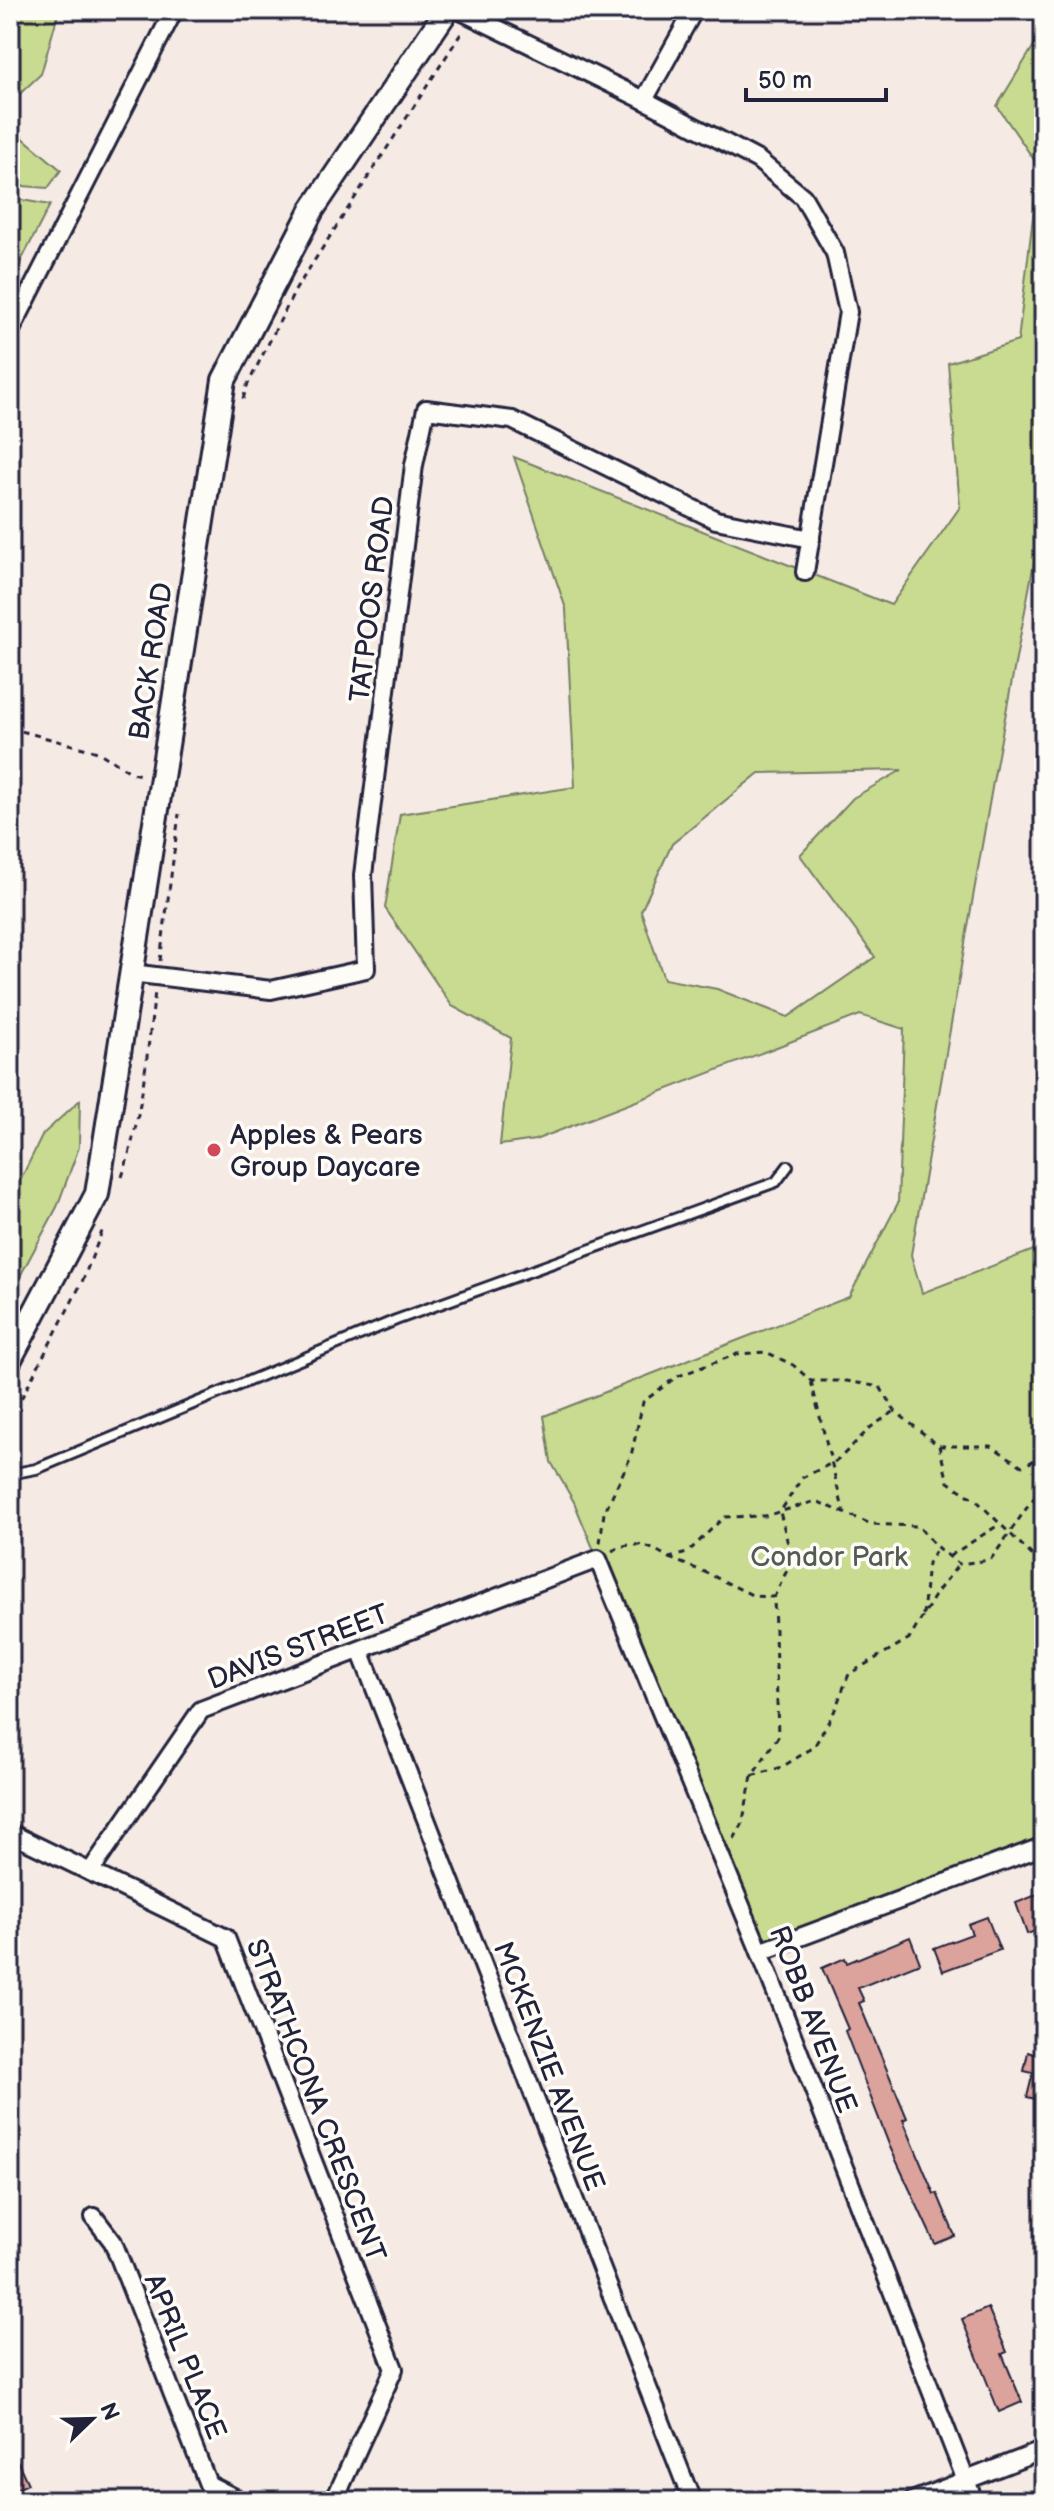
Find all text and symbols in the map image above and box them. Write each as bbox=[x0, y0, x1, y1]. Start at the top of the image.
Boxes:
scale bar bbox=[746, 52, 886, 102]
text: 50 m bbox=[758, 66, 812, 95]
street label: TATPOOS ROAD bbox=[343, 494, 402, 704]
street label: BACK ROAD bbox=[123, 580, 180, 742]
place label: Apples & Pears Group Daycare bbox=[230, 1119, 423, 1184]
marker: Apples & Pears Group Daycare bbox=[205, 1141, 223, 1159]
park label: Condor Park bbox=[750, 1541, 908, 1574]
street label: DAVIS STREET bbox=[203, 1598, 394, 1697]
street label: ROBB AVENUE bbox=[762, 1921, 863, 2118]
street label: STRATHCONA CRESCENT bbox=[239, 1934, 393, 2267]
street label: MCKENZIE AVENUE bbox=[486, 1937, 611, 2196]
street label: APRIL PLACE bbox=[136, 2269, 233, 2444]
north arrow bbox=[52, 2379, 132, 2459]
text: N bbox=[93, 2399, 125, 2425]

